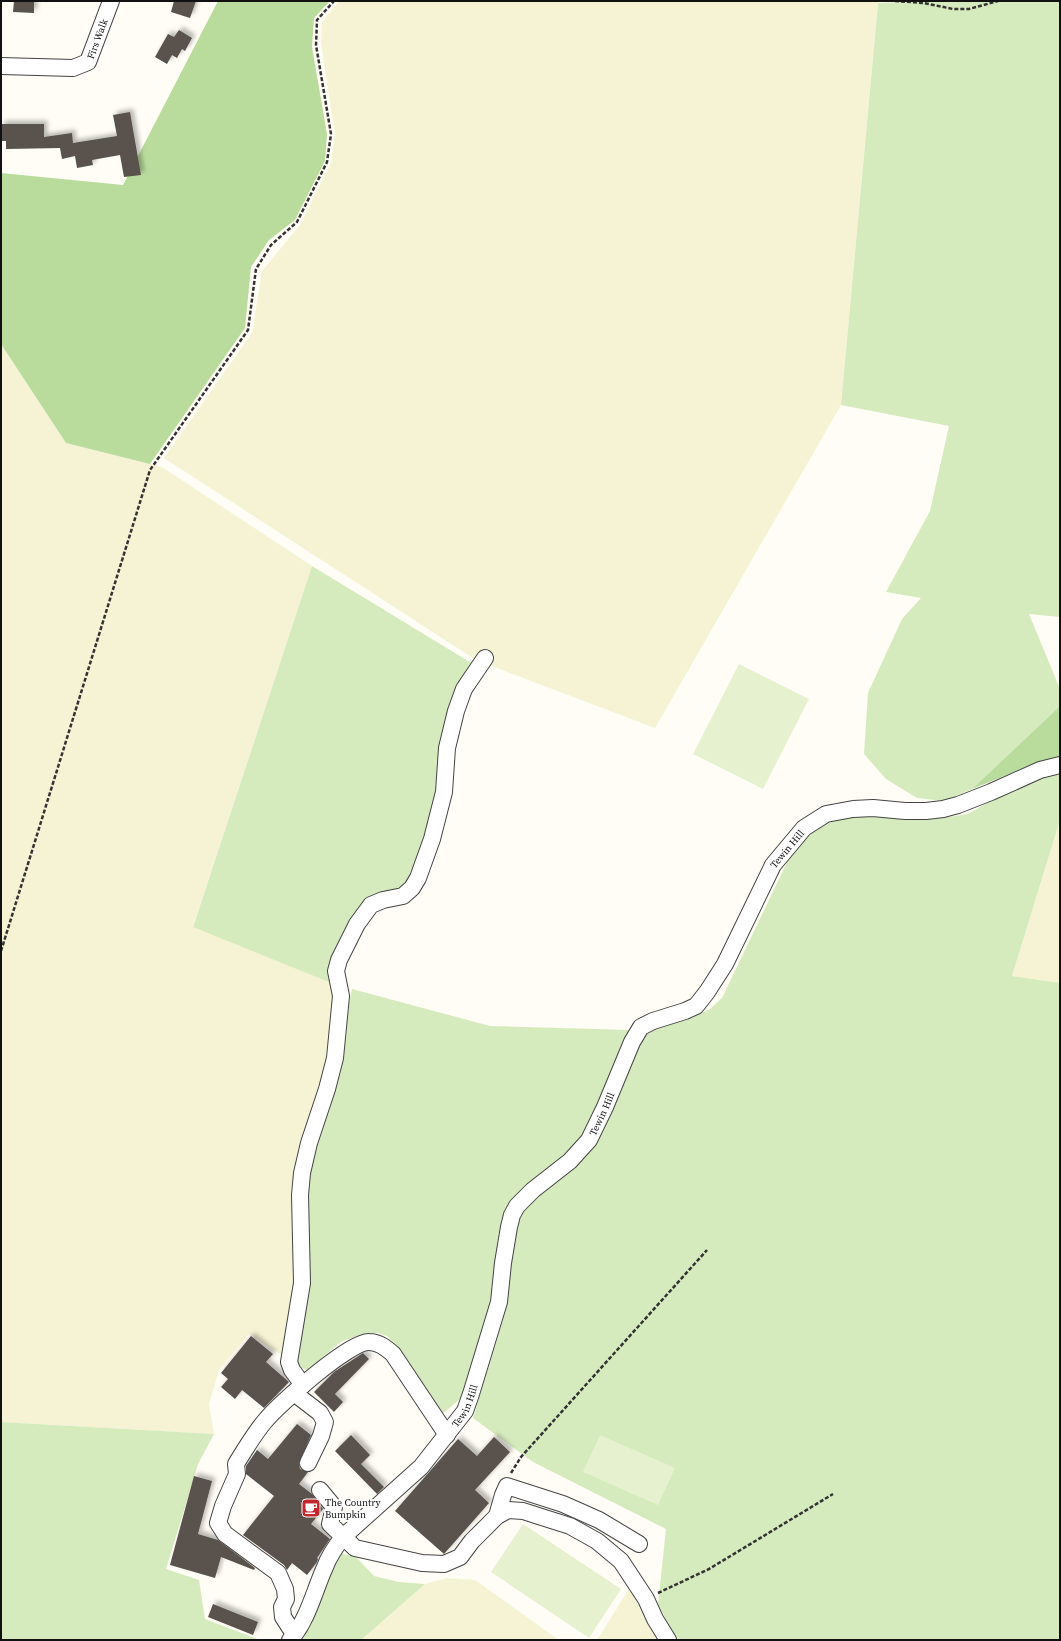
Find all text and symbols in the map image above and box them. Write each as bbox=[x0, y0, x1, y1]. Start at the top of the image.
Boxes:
street label: Firs Walk bbox=[84, 17, 111, 61]
street label: Tewin Hill bbox=[767, 827, 807, 871]
street label: Tewin Hill bbox=[586, 1090, 617, 1138]
street label: Tewin Hill bbox=[449, 1383, 480, 1430]
place label: The Country Bumpkin bbox=[325, 1496, 382, 1521]
cafe icon: The Country Bumpkin bbox=[300, 1497, 322, 1519]

